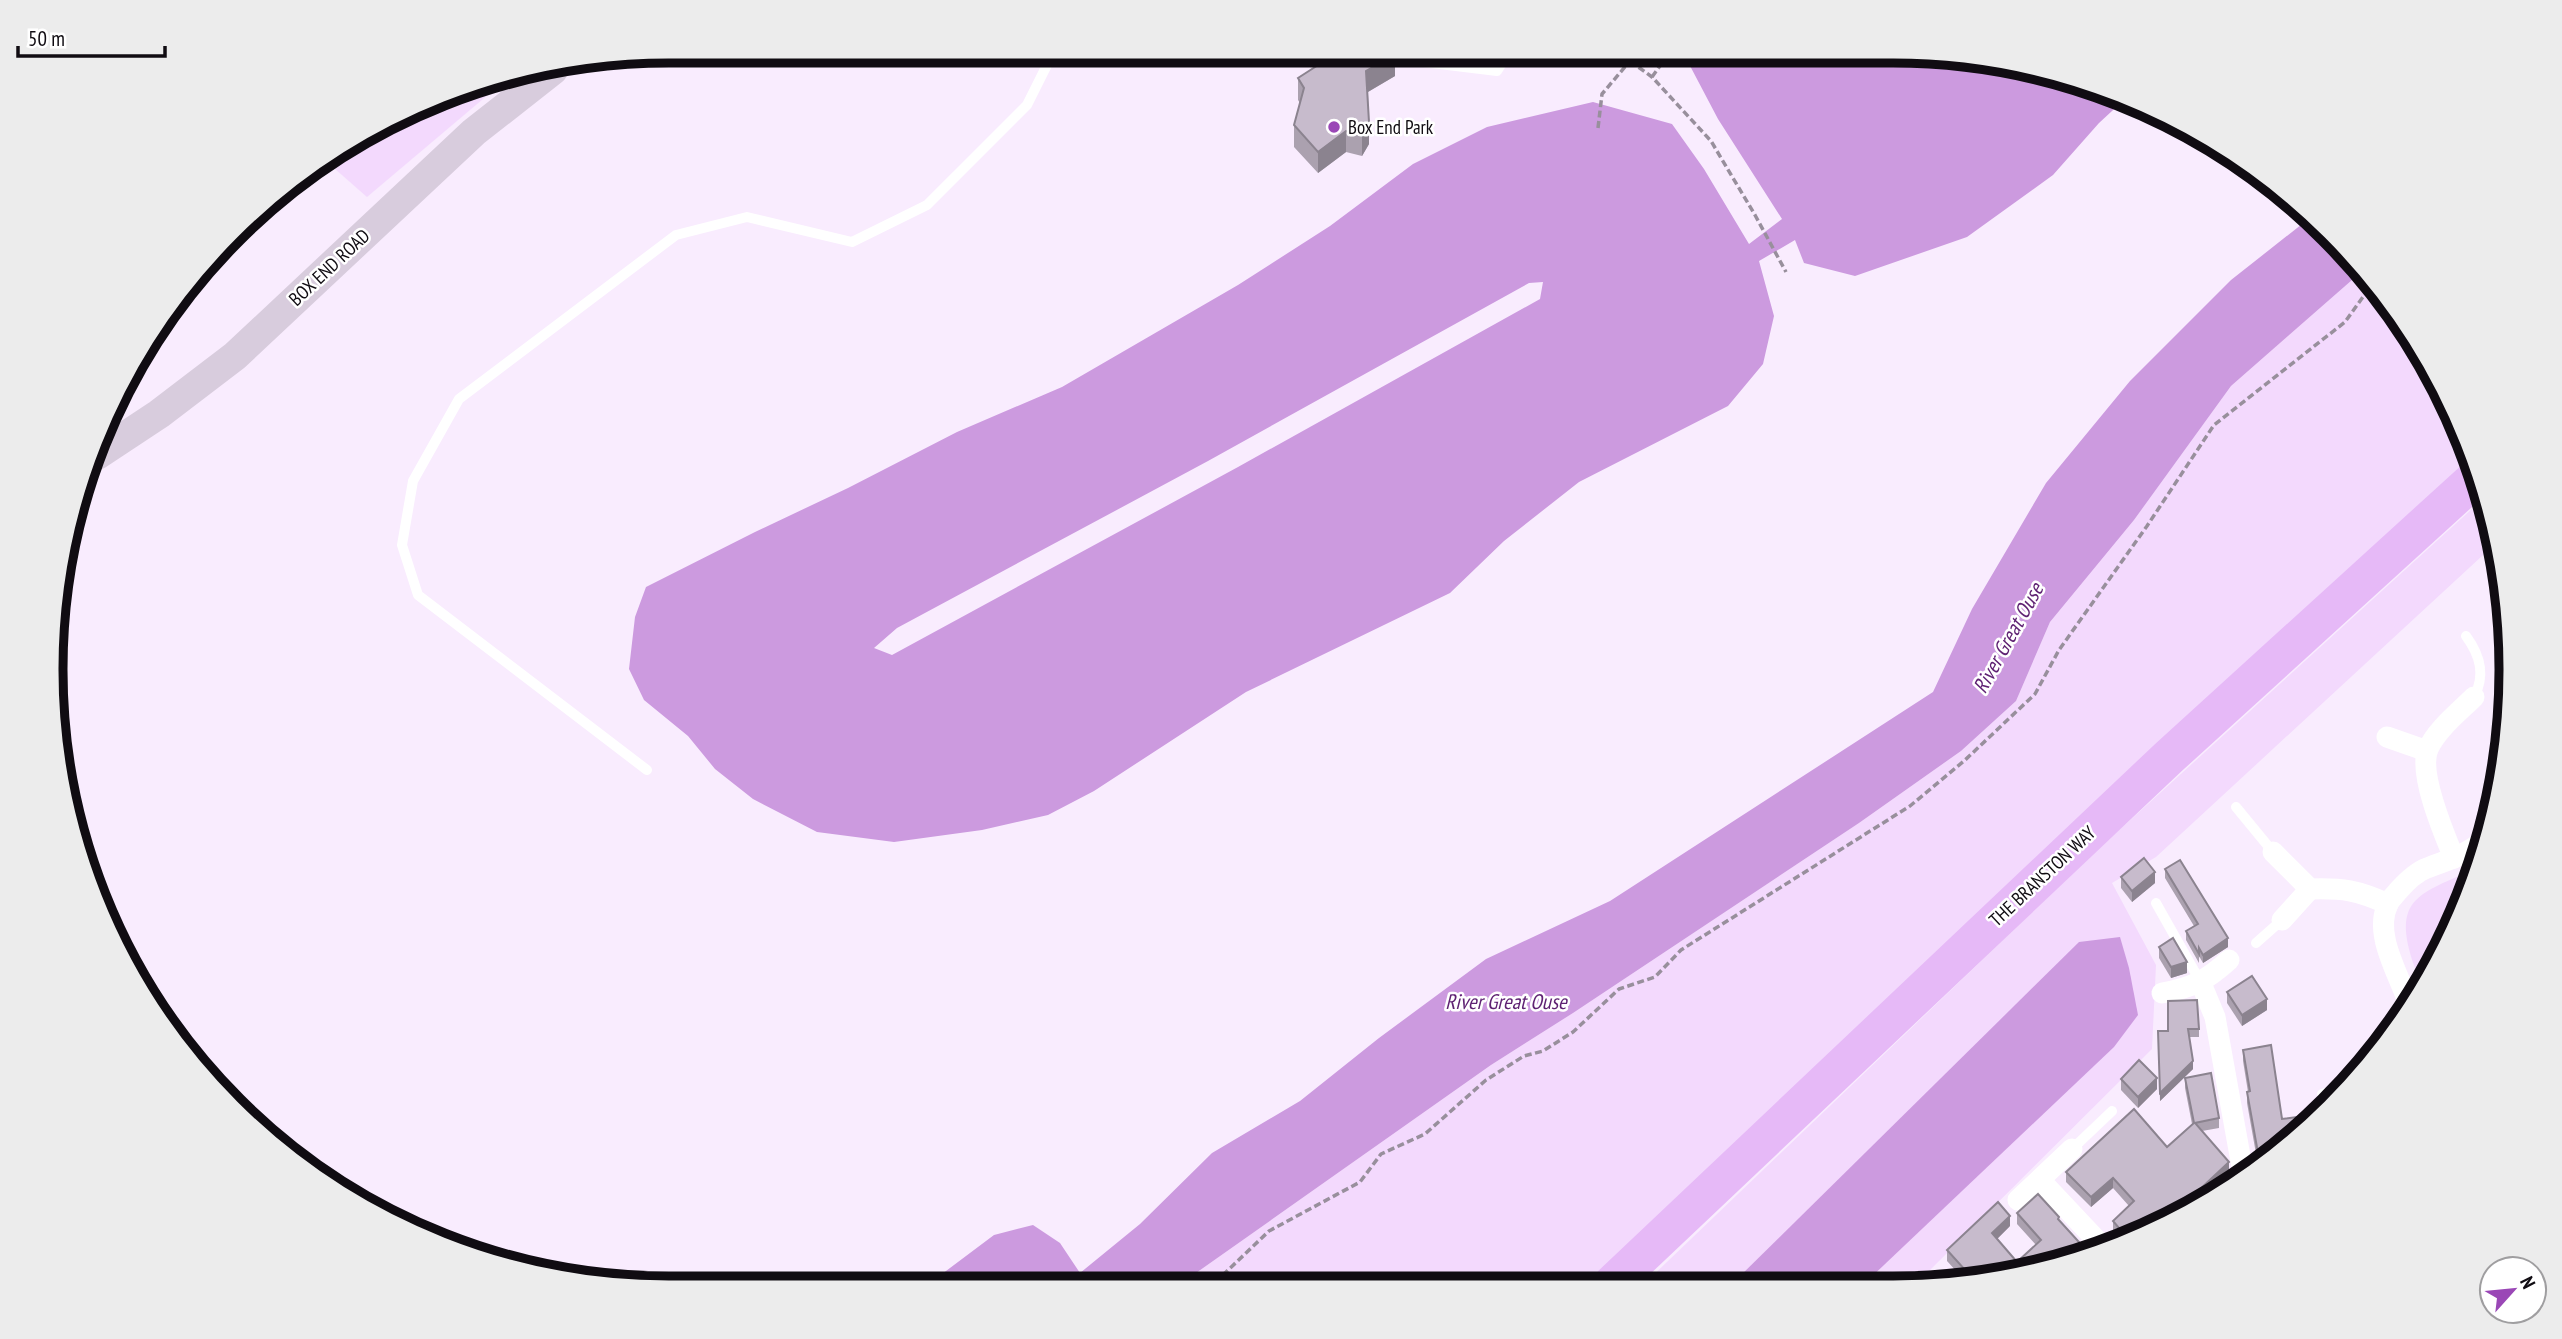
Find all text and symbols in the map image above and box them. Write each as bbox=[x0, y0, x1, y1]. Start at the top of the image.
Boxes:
scale bar bbox=[18, 14, 164, 58]
text: 50 m bbox=[28, 25, 65, 52]
place label: Box End Park bbox=[1348, 115, 1434, 139]
marker: Box End Park bbox=[1326, 119, 1342, 135]
street label: BOX END ROAD bbox=[284, 223, 375, 311]
water label: River Great Ouse bbox=[1967, 577, 2050, 698]
street label: THE BRANSTON WAY bbox=[1984, 820, 2100, 931]
water label: River Great Ouse bbox=[1445, 988, 1568, 1015]
north arrow bbox=[2478, 1255, 2548, 1325]
text: N bbox=[2515, 1272, 2541, 1292]

